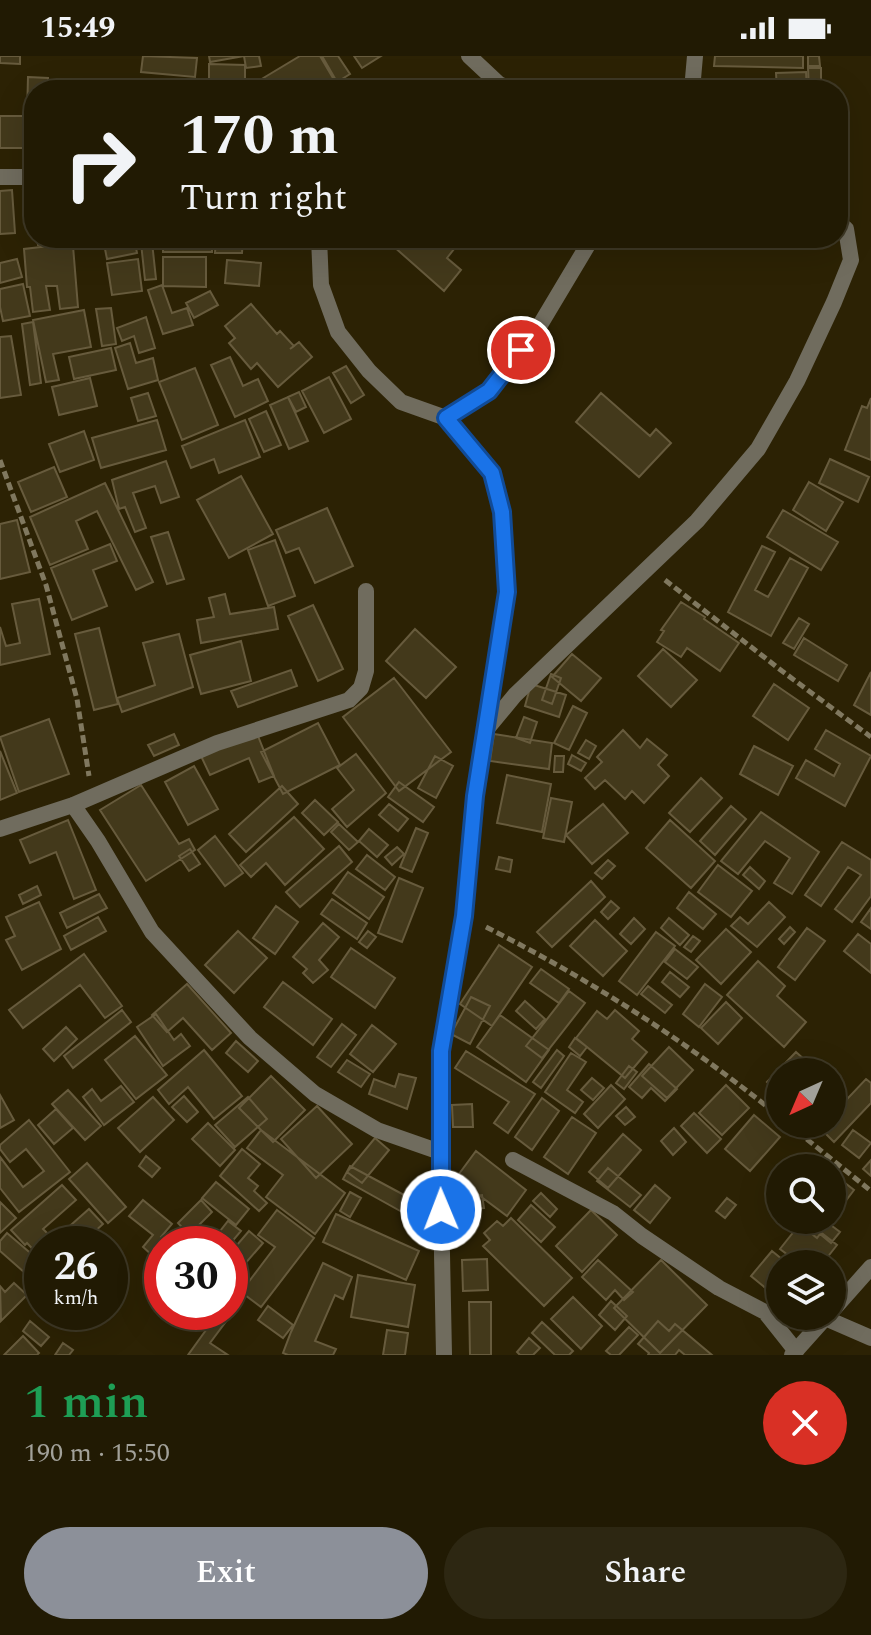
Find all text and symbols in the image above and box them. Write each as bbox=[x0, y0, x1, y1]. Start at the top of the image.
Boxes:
text: 15:49 bbox=[40, 5, 115, 51]
text: 170 m bbox=[180, 94, 339, 179]
icon: right bbox=[48, 112, 152, 216]
text: Turn right bbox=[180, 171, 347, 226]
pin bbox=[487, 316, 555, 384]
icon: arrive bbox=[499, 328, 543, 372]
north arrow bbox=[766, 1058, 846, 1138]
map controls bbox=[766, 1058, 846, 1330]
button: search bbox=[766, 1154, 846, 1234]
position arrow bbox=[399, 1168, 483, 1252]
speed limit sign: 30 bbox=[144, 1226, 248, 1330]
text: 26 bbox=[54, 1237, 98, 1298]
button: layers bbox=[766, 1250, 846, 1330]
text: km/h bbox=[54, 1283, 99, 1313]
text: 1 min bbox=[24, 1366, 149, 1439]
button: close bbox=[763, 1381, 847, 1465]
text: 190 m · 15:50 bbox=[24, 1433, 170, 1473]
button: Exit bbox=[24, 1527, 428, 1619]
button: Share bbox=[444, 1527, 847, 1619]

